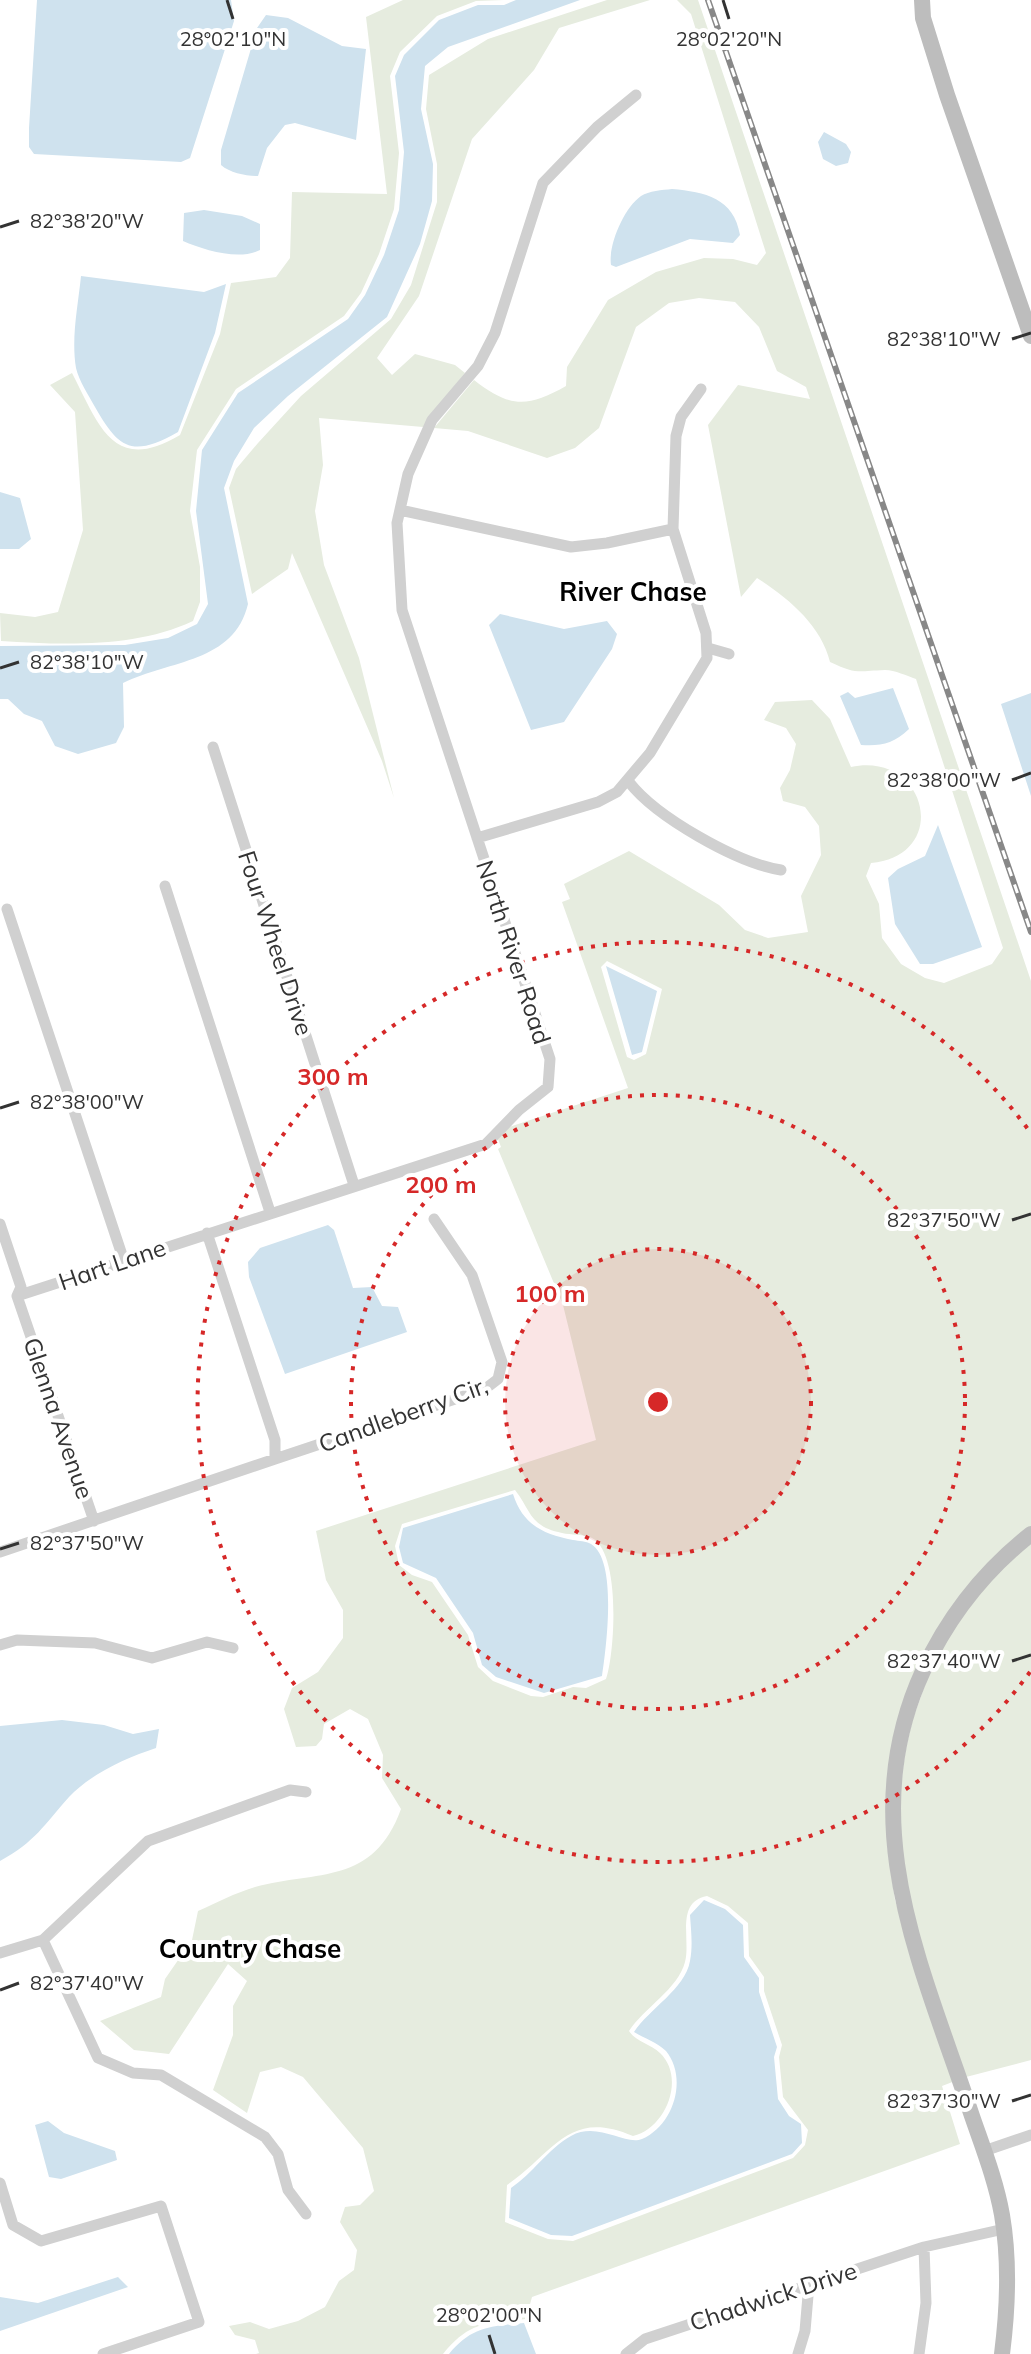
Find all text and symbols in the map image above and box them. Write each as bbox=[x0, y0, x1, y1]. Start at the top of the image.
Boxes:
text: 28°02'10"N bbox=[180, 26, 286, 51]
text: 28°02'20"N bbox=[676, 26, 782, 51]
text: 82°38'20"W bbox=[30, 208, 144, 233]
text: 82°38'10"W bbox=[887, 326, 1001, 351]
district label: River Chase bbox=[559, 575, 707, 608]
text: 82°38'10"W bbox=[30, 649, 144, 674]
text: 82°38'00"W bbox=[887, 767, 1001, 792]
street label: Four Wheel Drive bbox=[232, 847, 320, 1039]
street label: North River Road bbox=[470, 856, 558, 1048]
text: 300 m bbox=[297, 1061, 369, 1091]
text: 82°38'00"W bbox=[30, 1089, 144, 1114]
text: 200 m bbox=[405, 1169, 477, 1199]
text: 82°37'50"W bbox=[887, 1207, 1001, 1232]
street label: Hart Lane bbox=[54, 1232, 170, 1296]
text: 100 m bbox=[514, 1278, 586, 1308]
street label: Glenna Avenue bbox=[17, 1333, 101, 1503]
street label: Candleberry Cir, bbox=[314, 1369, 492, 1459]
centre of rings bbox=[644, 1388, 672, 1416]
text: 82°37'50"W bbox=[30, 1530, 144, 1555]
text: 82°37'40"W bbox=[887, 1648, 1001, 1673]
district label: Country Chase bbox=[159, 1932, 341, 1965]
text: 82°37'40"W bbox=[30, 1970, 144, 1995]
text: 82°37'30"W bbox=[887, 2088, 1001, 2113]
street label: Chadwick Drive bbox=[685, 2255, 861, 2337]
text: 28°02'00"N bbox=[436, 2302, 542, 2327]

